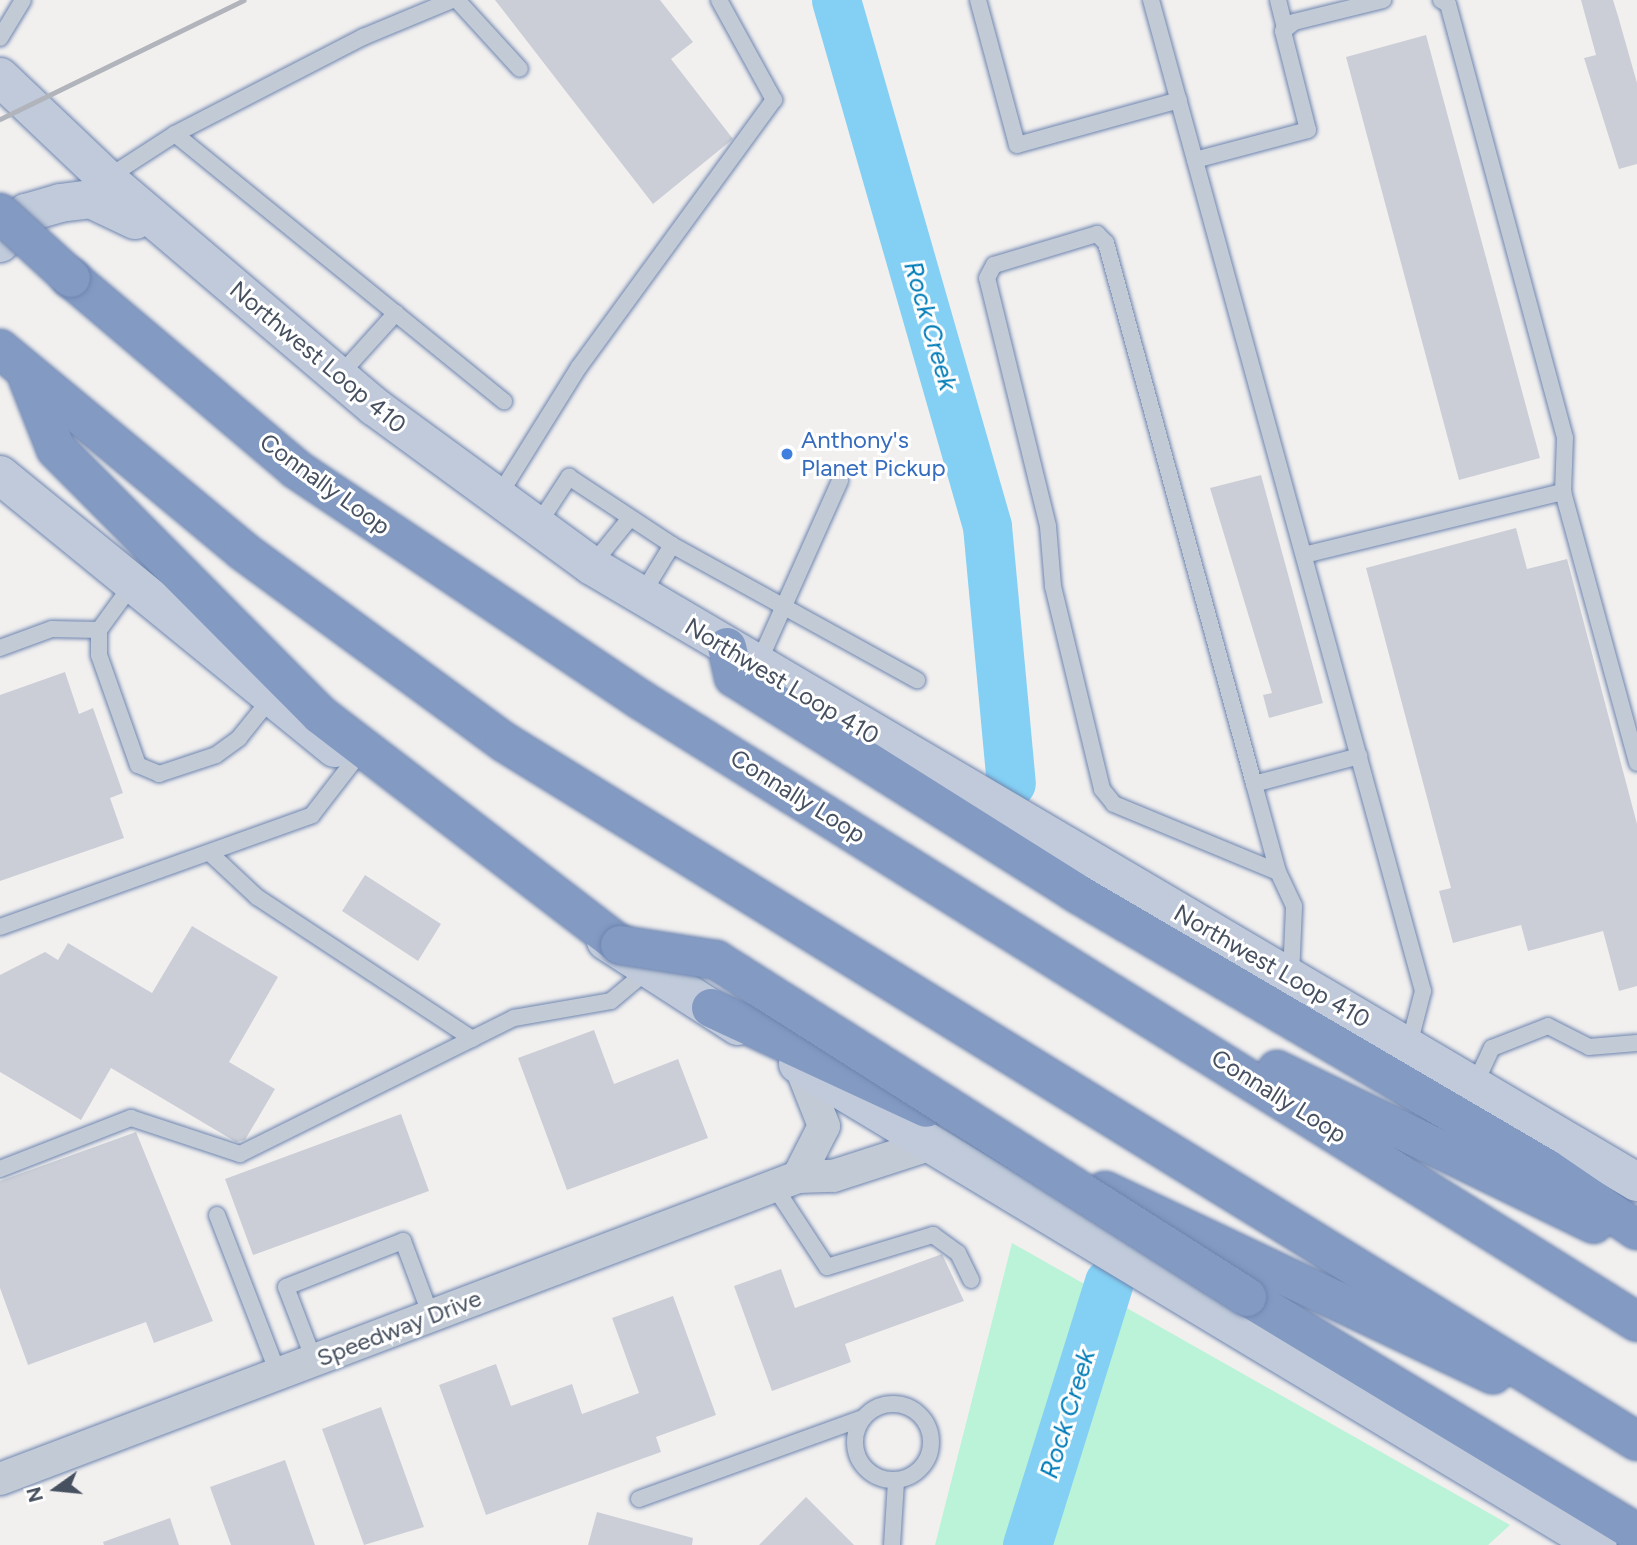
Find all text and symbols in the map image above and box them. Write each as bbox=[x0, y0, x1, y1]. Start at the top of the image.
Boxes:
water label: Rock Creek bbox=[897, 258, 963, 394]
street label: Northwest Loop 410 bbox=[224, 275, 412, 439]
place label: Anthony's Planet Pickup bbox=[801, 426, 946, 482]
street label: Connally Loop bbox=[254, 427, 396, 541]
marker: Anthony's Planet Pickup bbox=[779, 446, 795, 462]
street label: Northwest Loop 410 bbox=[680, 612, 884, 750]
street label: Connally Loop bbox=[725, 743, 871, 849]
street label: Northwest Loop 410 bbox=[1169, 898, 1375, 1034]
street label: Connally Loop bbox=[1206, 1043, 1352, 1149]
street label: Speedway Drive bbox=[313, 1283, 485, 1373]
water label: Rock Creek bbox=[1034, 1346, 1102, 1482]
north arrow bbox=[21, 1454, 91, 1524]
text: N bbox=[22, 1484, 48, 1505]

